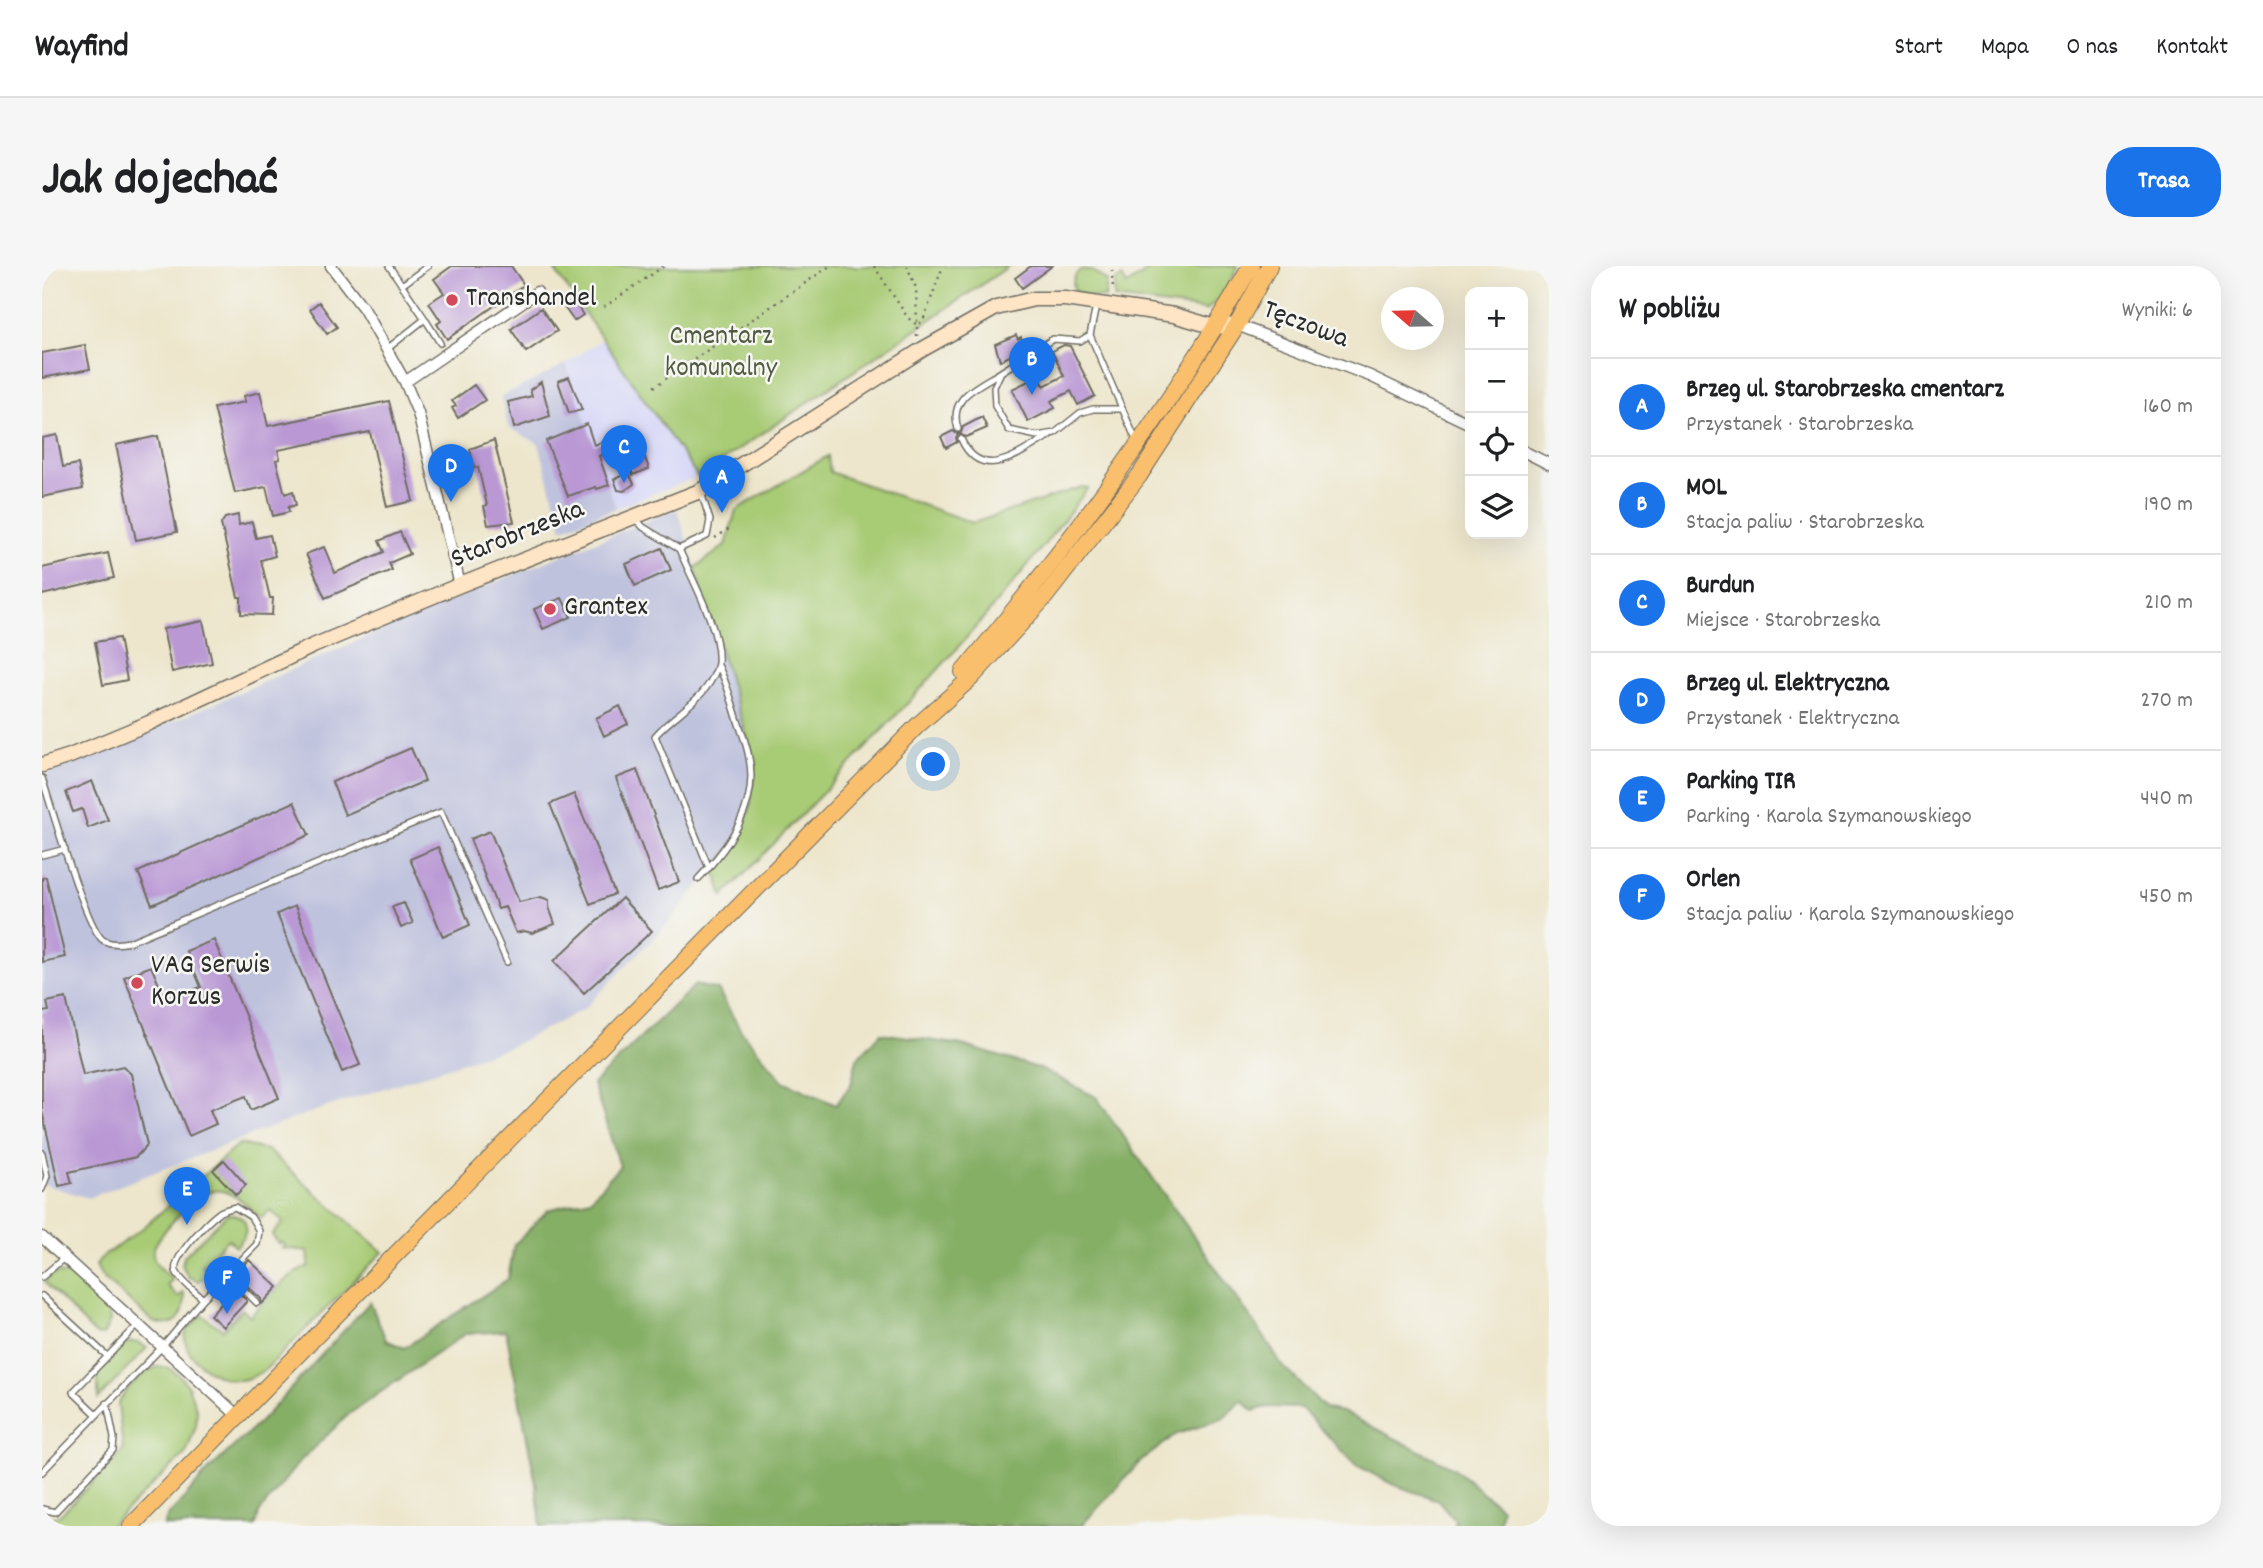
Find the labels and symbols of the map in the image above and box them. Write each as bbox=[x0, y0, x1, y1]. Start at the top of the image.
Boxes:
place label: Transhandel bbox=[466, 280, 597, 320]
north arrow bbox=[1381, 287, 1444, 350]
street label: Tęczowa bbox=[1256, 291, 1355, 361]
marker: Transhandel bbox=[444, 292, 460, 308]
park label: Cmentarz komunalny bbox=[665, 318, 778, 390]
pin: B bbox=[1009, 337, 1055, 395]
pin: C bbox=[601, 425, 647, 483]
pin: D bbox=[428, 444, 474, 502]
pin: A bbox=[699, 455, 745, 513]
street label: Starobrzeska bbox=[445, 491, 591, 581]
place label: Grantex bbox=[564, 589, 648, 629]
marker: Grantex bbox=[542, 601, 558, 617]
your location bbox=[916, 747, 950, 781]
place label: VAG Serwis Korzus bbox=[151, 947, 270, 1019]
marker: VAG Serwis Korzus bbox=[129, 975, 145, 991]
pin: E bbox=[164, 1167, 210, 1225]
pin: F bbox=[204, 1256, 250, 1314]

